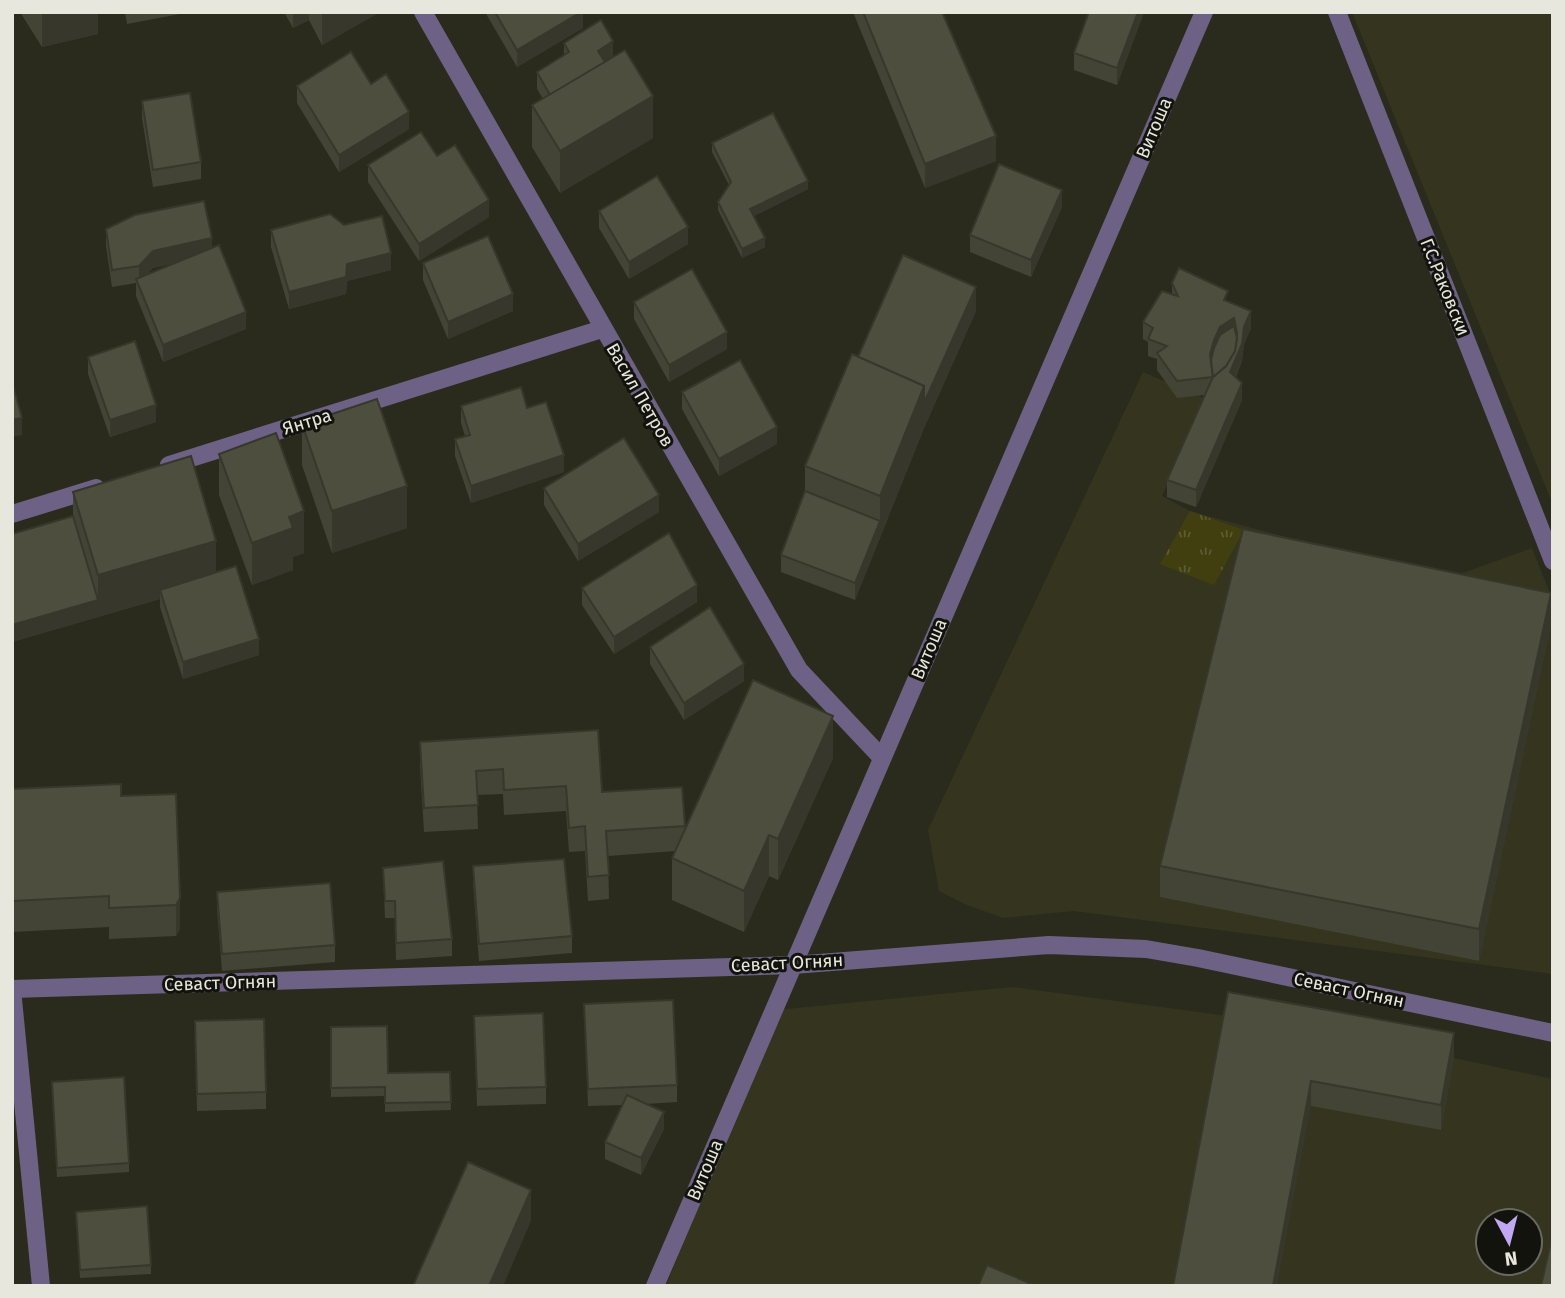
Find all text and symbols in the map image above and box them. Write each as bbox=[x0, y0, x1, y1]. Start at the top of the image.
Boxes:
street label: Витоша bbox=[1131, 94, 1177, 162]
street label: Г.С.Раковски bbox=[1415, 235, 1475, 339]
street label: Васил Петров bbox=[601, 339, 679, 451]
street label: Янтра bbox=[280, 404, 334, 440]
street label: Витоша bbox=[906, 615, 952, 683]
street label: Севаст Огнян bbox=[730, 949, 844, 977]
street label: Севаст Огнян bbox=[1292, 968, 1406, 1012]
street label: Севаст Огнян bbox=[164, 970, 276, 996]
street label: Витоша bbox=[682, 1136, 728, 1204]
north arrow bbox=[1474, 1207, 1544, 1277]
text: N bbox=[1503, 1246, 1519, 1271]

